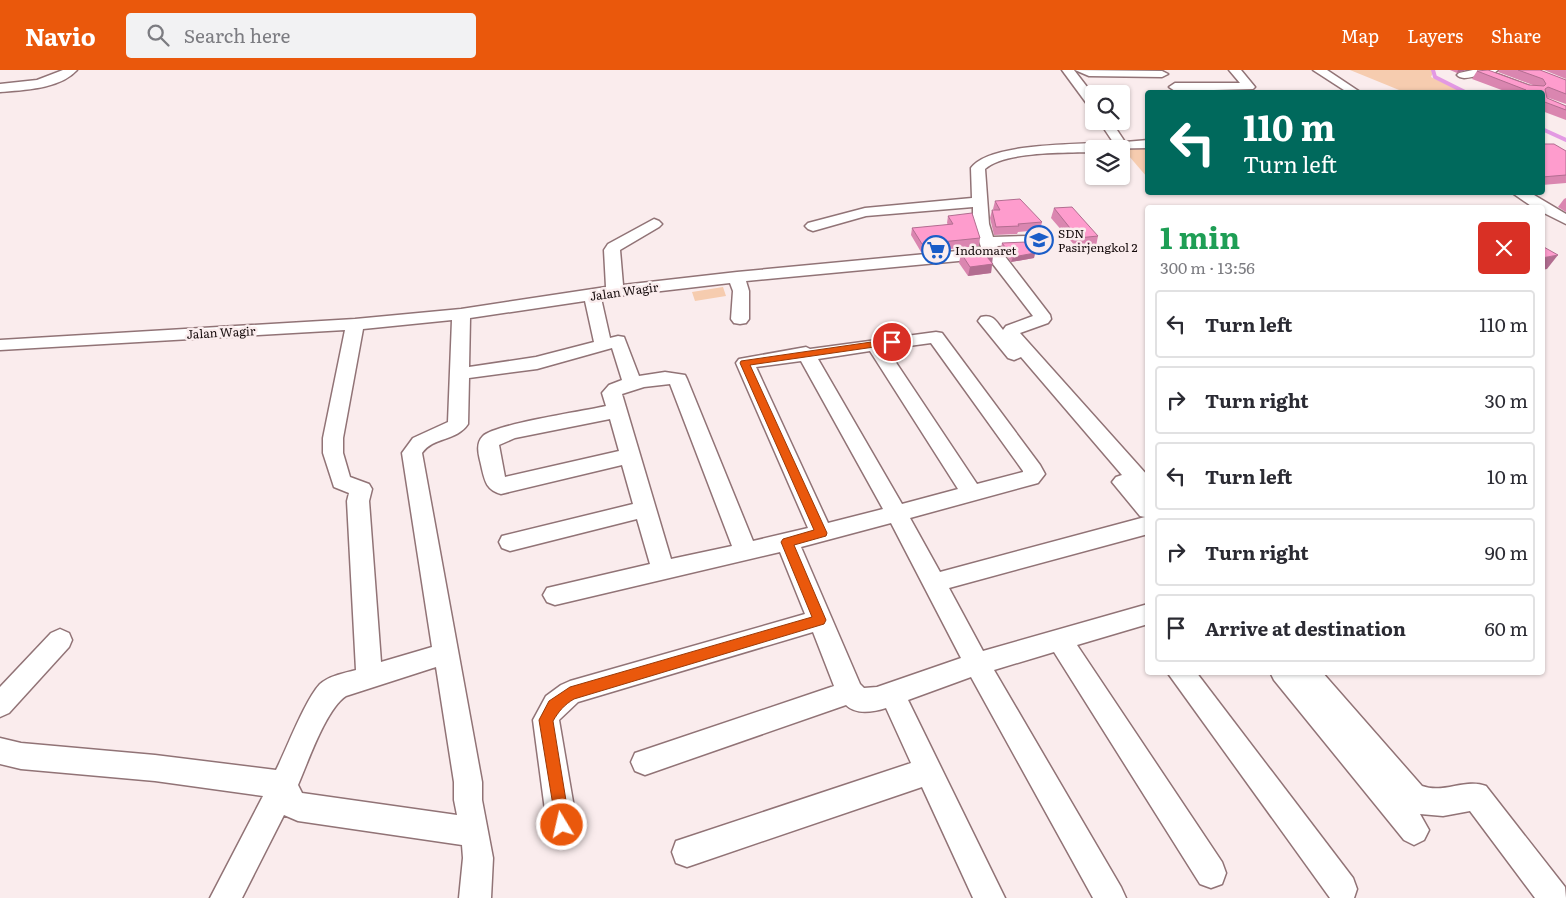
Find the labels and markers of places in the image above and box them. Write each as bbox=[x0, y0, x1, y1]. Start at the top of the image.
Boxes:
place label: SDN Pasirjengkol 2 bbox=[1058, 224, 1138, 256]
school or university icon: SDN Pasirjengkol 2 bbox=[1024, 225, 1054, 255]
supermarket icon: Indomaret bbox=[921, 235, 951, 265]
place label: Indomaret bbox=[955, 241, 1017, 259]
pin bbox=[871, 321, 913, 363]

